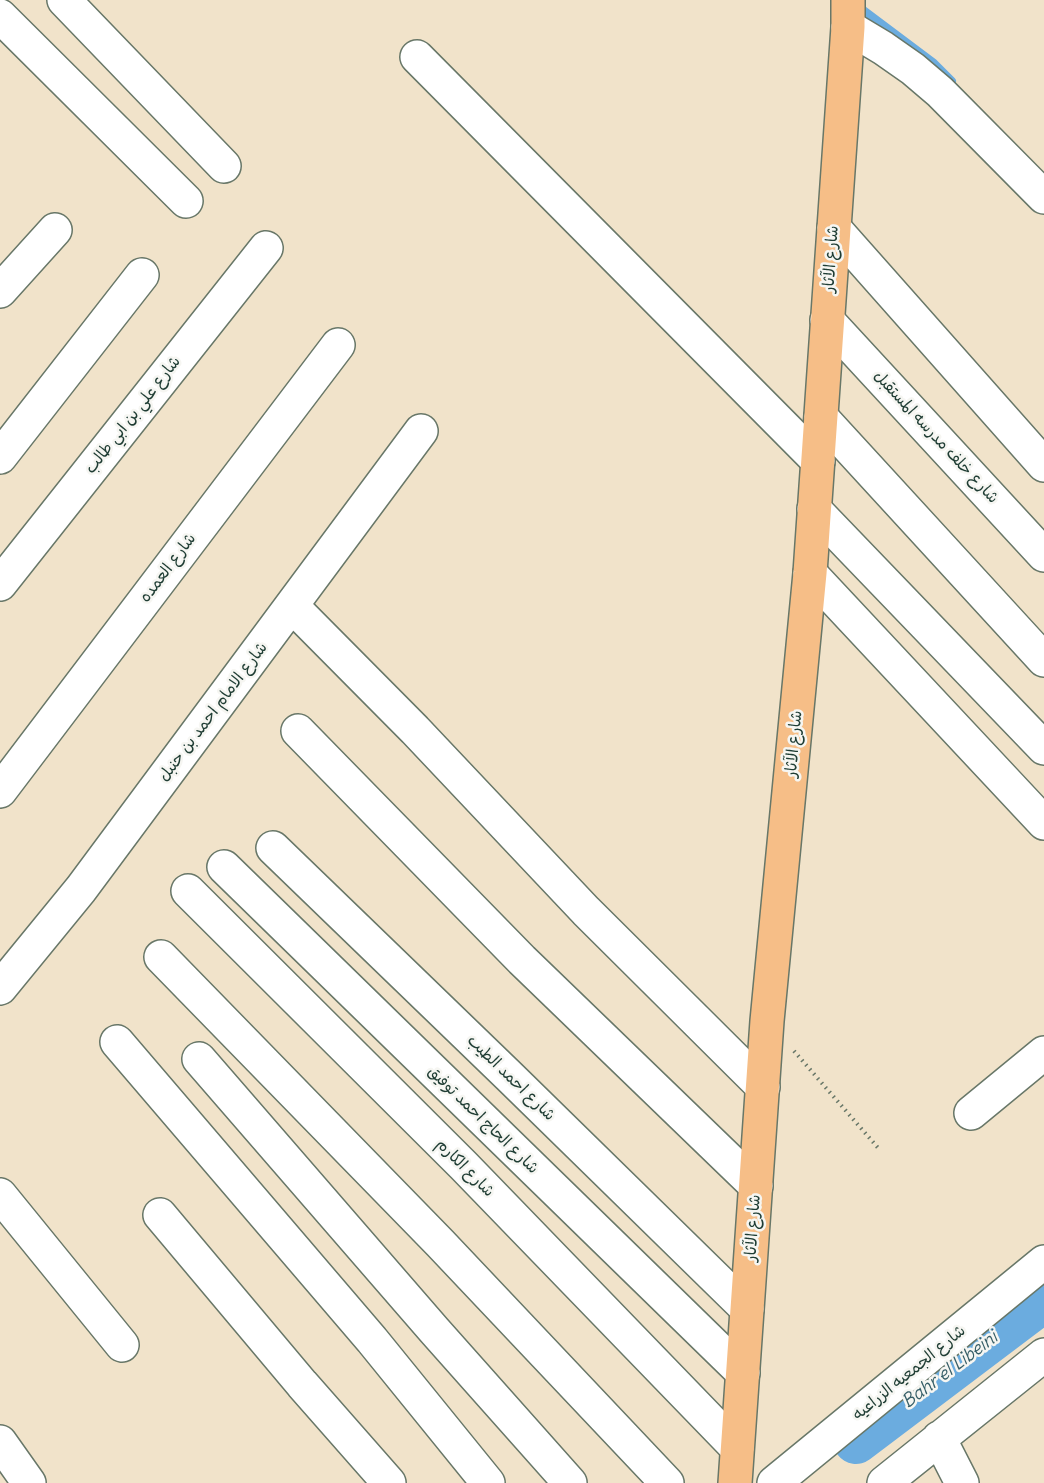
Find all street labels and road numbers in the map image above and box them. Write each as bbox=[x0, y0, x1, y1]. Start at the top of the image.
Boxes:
street label: شارع الآثار bbox=[819, 225, 843, 293]
street label: شارع علي بن ابي طالب bbox=[81, 352, 185, 478]
street label: شارع خلف مدرسه المستقبل bbox=[869, 367, 1003, 507]
street label: شارع العمده bbox=[136, 530, 200, 606]
street label: شارع الامام احمد بن حنبل bbox=[154, 639, 272, 785]
street label: شارع الآثار bbox=[782, 710, 806, 778]
street label: شارع احمد الطيب bbox=[463, 1031, 559, 1125]
street label: شارع الحاج احمد توفيق bbox=[423, 1062, 543, 1178]
street label: شارع الكارم bbox=[432, 1135, 498, 1201]
street label: شارع الآثار bbox=[741, 1194, 765, 1262]
street label: شارع الجمعيه الزراعيه bbox=[848, 1321, 970, 1425]

